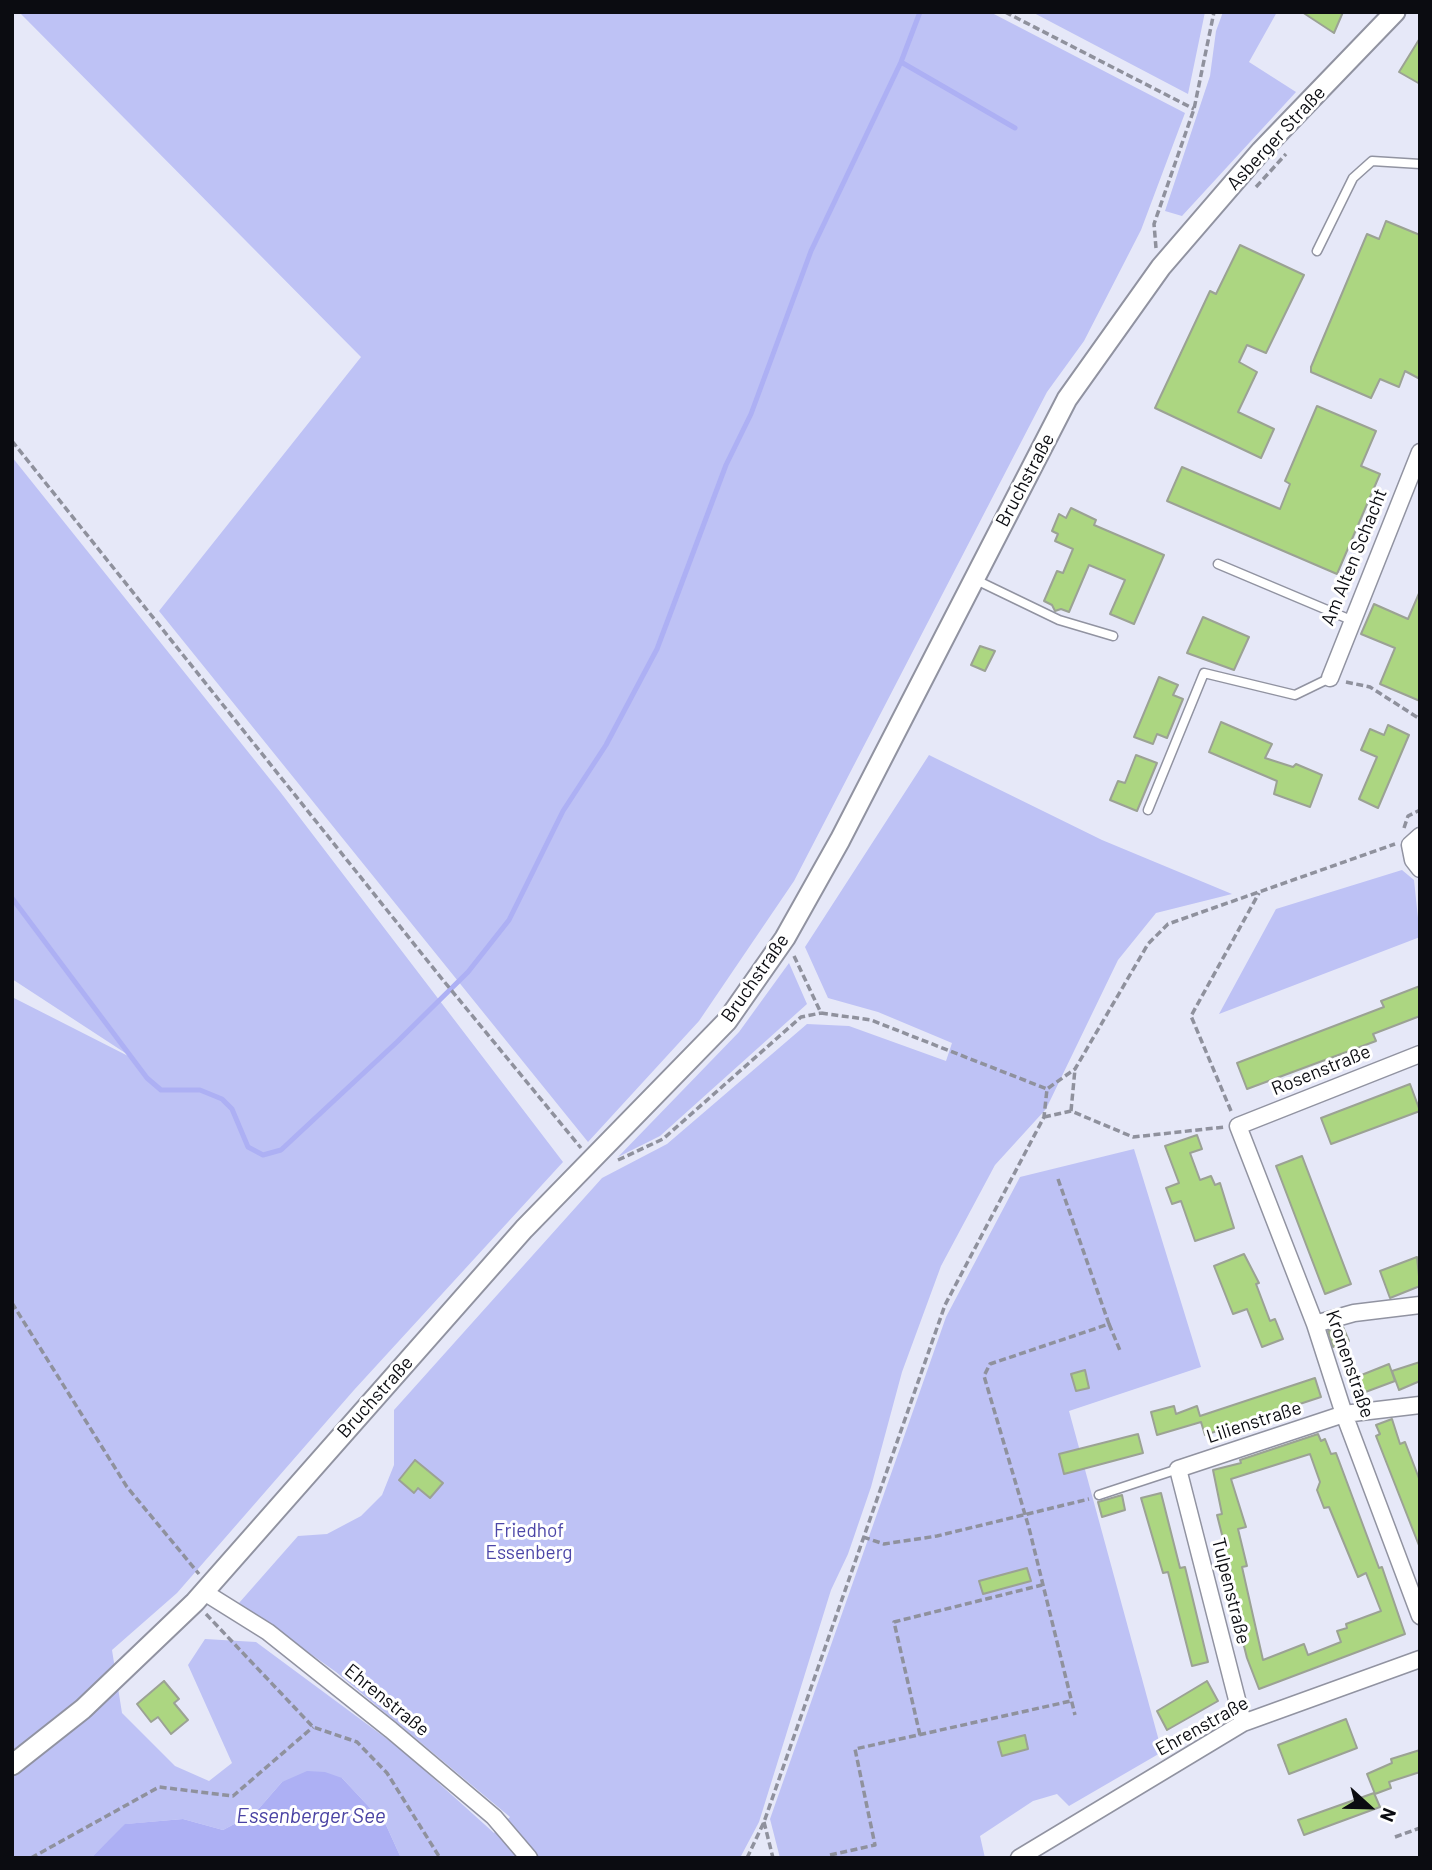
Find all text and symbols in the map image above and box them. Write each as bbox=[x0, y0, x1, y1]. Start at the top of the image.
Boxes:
street label: Asberger Straße bbox=[1222, 81, 1330, 195]
street label: Bruchstraße bbox=[991, 429, 1059, 531]
street label: Am Alten Schacht bbox=[1316, 485, 1392, 629]
street label: Bruchstraße bbox=[716, 929, 794, 1027]
street label: Rosenstraße bbox=[1268, 1040, 1374, 1100]
street label: Kronenstraße bbox=[1321, 1307, 1379, 1421]
street label: Bruchstraße bbox=[332, 1351, 418, 1443]
street label: Lilienstraße bbox=[1204, 1396, 1304, 1448]
park label: Friedhof Essenberg bbox=[485, 1520, 573, 1564]
street label: Tulpenstraße bbox=[1207, 1536, 1255, 1646]
street label: Ehrenstraße bbox=[340, 1659, 434, 1741]
street label: Ehrenstraße bbox=[1152, 1691, 1252, 1761]
north arrow bbox=[1334, 1772, 1404, 1842]
water label: Essenberger See bbox=[236, 1803, 386, 1829]
text: N bbox=[1376, 1805, 1402, 1825]

